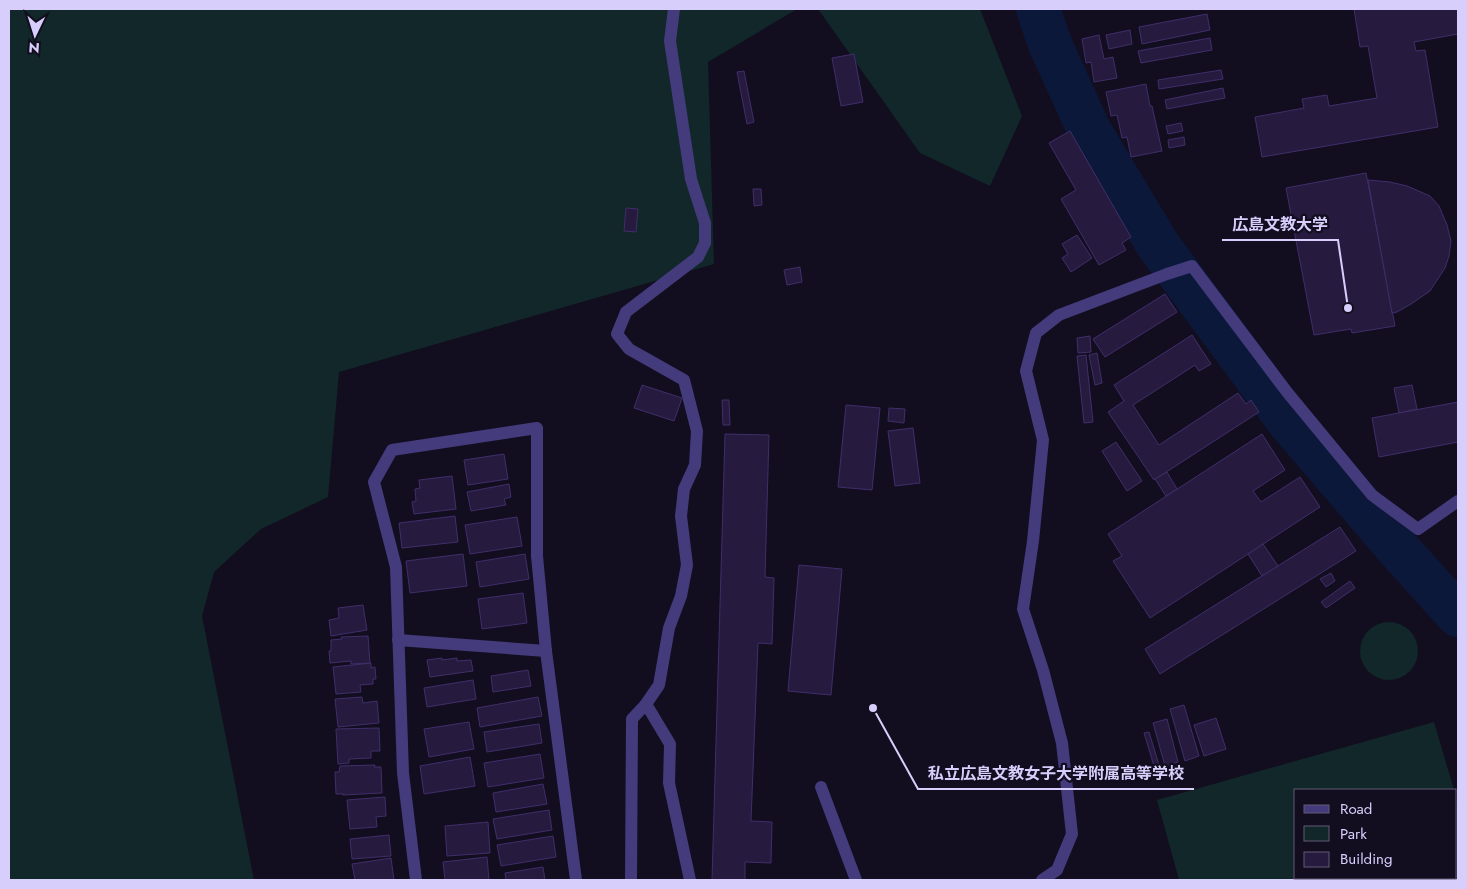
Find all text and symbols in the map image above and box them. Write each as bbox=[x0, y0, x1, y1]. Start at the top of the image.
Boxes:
north arrow bbox=[10, 10, 60, 60]
text: N bbox=[28, 38, 40, 58]
callout: 広島文教大学 bbox=[1222, 209, 1338, 240]
text: 広島文教大学 bbox=[1232, 213, 1328, 236]
callout: 私立広島文教女子大学附属高等学校 bbox=[918, 758, 1194, 789]
text: 私立広島文教女子大学附属高等学校 bbox=[928, 762, 1184, 785]
legend bbox=[1294, 789, 1457, 879]
text: Road bbox=[1340, 798, 1372, 820]
text: Park bbox=[1340, 823, 1367, 845]
text: Building bbox=[1340, 848, 1392, 870]

